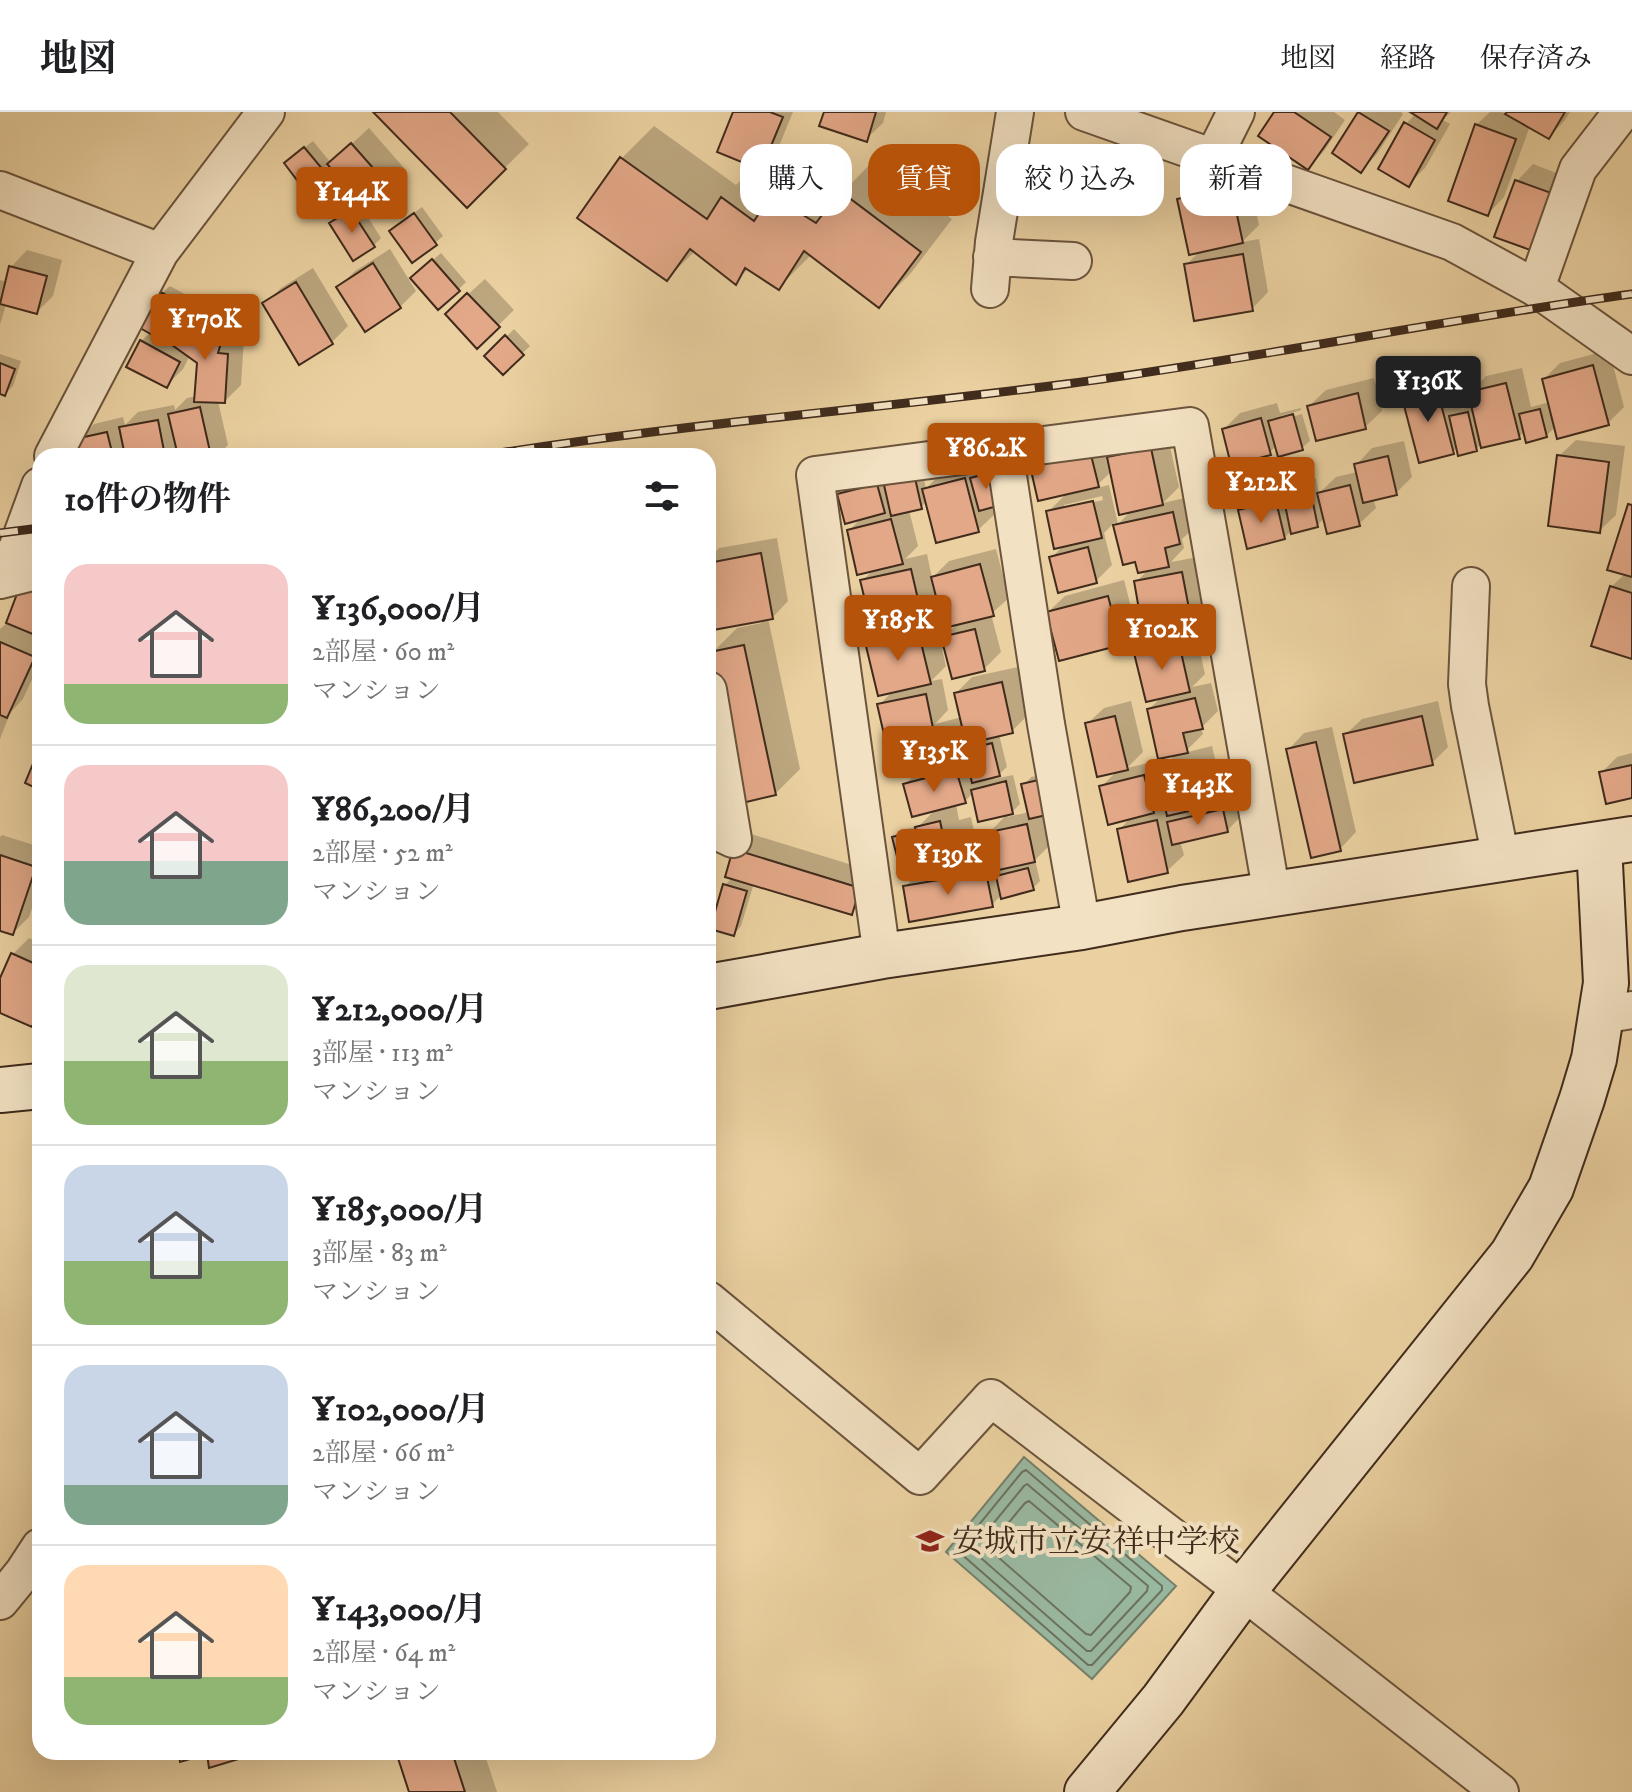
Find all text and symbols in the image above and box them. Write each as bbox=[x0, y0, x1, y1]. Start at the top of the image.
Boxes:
text: 地図 bbox=[40, 36, 116, 84]
text: 地図 bbox=[1280, 41, 1336, 76]
text: 経路 bbox=[1380, 41, 1436, 76]
text: 保存済み bbox=[1480, 41, 1592, 76]
chip: 購入 bbox=[740, 144, 852, 216]
chip: 賃貸 bbox=[868, 144, 980, 216]
chip: 絞り込み bbox=[996, 144, 1164, 216]
chip: 新着 bbox=[1180, 144, 1292, 216]
pin: ¥144K bbox=[296, 167, 408, 235]
text: ¥144K bbox=[314, 176, 390, 209]
pin: ¥170K bbox=[149, 294, 261, 362]
text: ¥170K bbox=[169, 303, 241, 336]
pin: ¥136K bbox=[1372, 356, 1484, 424]
text: ¥136K bbox=[1394, 365, 1462, 398]
pin: ¥86.2K bbox=[921, 423, 1051, 491]
text: ¥86.2K bbox=[945, 432, 1027, 465]
pin: ¥212K bbox=[1205, 457, 1317, 525]
text: ¥212K bbox=[1226, 466, 1296, 499]
icon: filters bbox=[640, 474, 684, 518]
text: 10件の物件 bbox=[64, 479, 231, 521]
text: ¥136,000/月 bbox=[312, 588, 485, 630]
pin: ¥185K bbox=[842, 595, 954, 663]
icon: home bbox=[128, 596, 224, 692]
text: ¥185K bbox=[862, 604, 934, 637]
pin: ¥102K bbox=[1106, 604, 1218, 672]
text: ¥102K bbox=[1126, 613, 1198, 646]
text: 2部屋 · 60 m² bbox=[312, 636, 454, 669]
text: マンション bbox=[312, 675, 441, 708]
pin: ¥135K bbox=[878, 726, 990, 794]
text: ¥135K bbox=[900, 735, 968, 768]
pin: ¥143K bbox=[1142, 759, 1254, 827]
text: ¥143K bbox=[1163, 768, 1233, 801]
text: ¥86,200/月 bbox=[312, 789, 475, 831]
icon: home bbox=[128, 797, 224, 893]
pin: ¥139K bbox=[892, 829, 1004, 897]
text: 2部屋 · 52 m² bbox=[312, 837, 453, 870]
text: ¥139K bbox=[914, 838, 982, 871]
text: マンション bbox=[312, 876, 441, 909]
text: ¥212,000/月 bbox=[312, 989, 488, 1031]
icon: home bbox=[128, 997, 224, 1093]
text: 3部屋 · 113 m² bbox=[312, 1037, 453, 1070]
text: マンション bbox=[312, 1076, 441, 1109]
text: ¥185,000/月 bbox=[312, 1189, 487, 1231]
icon: home bbox=[128, 1197, 224, 1293]
text: 3部屋 · 83 m² bbox=[312, 1237, 447, 1270]
text: マンション bbox=[312, 1276, 441, 1309]
text: ¥102,000/月 bbox=[312, 1389, 490, 1431]
icon: home bbox=[128, 1397, 224, 1493]
text: 2部屋 · 66 m² bbox=[312, 1437, 454, 1470]
text: マンション bbox=[312, 1476, 441, 1509]
place label: 安城市立安祥中学校 bbox=[952, 1523, 1240, 1563]
school or university icon: 安城市立安祥中学校 bbox=[915, 1526, 945, 1556]
text: ¥143,000/月 bbox=[312, 1589, 487, 1631]
icon: home bbox=[128, 1597, 224, 1693]
text: 2部屋 · 64 m² bbox=[312, 1637, 455, 1670]
text: マンション bbox=[312, 1676, 441, 1709]

